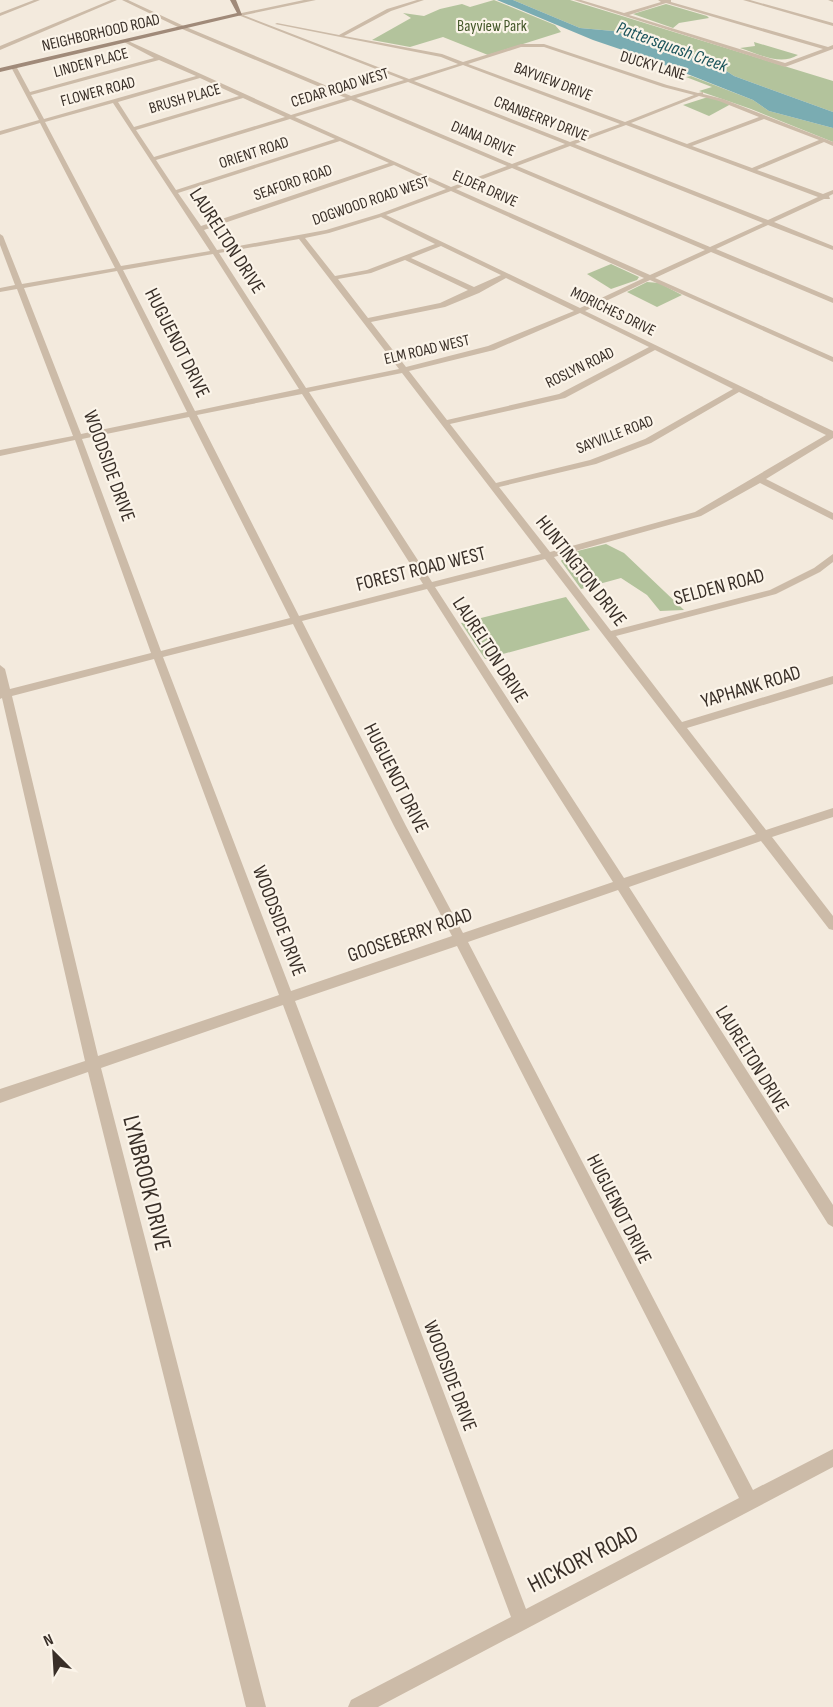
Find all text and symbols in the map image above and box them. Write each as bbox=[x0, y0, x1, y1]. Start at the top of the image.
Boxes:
street label: NEIGHBORHOOD ROAD bbox=[40, 10, 162, 56]
park label: Bayview Park bbox=[457, 17, 527, 36]
water label: Pattersquash Creek bbox=[614, 17, 731, 77]
street label: LINDEN PLACE bbox=[52, 44, 130, 82]
street label: DUCKY LANE bbox=[618, 47, 688, 85]
street label: BAYVIEW DRIVE bbox=[511, 58, 595, 106]
street label: CEDAR ROAD WEST bbox=[289, 64, 392, 112]
street label: FLOWER ROAD bbox=[59, 73, 138, 111]
street label: BRUSH PLACE bbox=[147, 80, 223, 118]
street label: CRANBERRY DRIVE bbox=[491, 92, 591, 146]
street label: DIANA DRIVE bbox=[448, 117, 518, 161]
street label: ORIENT ROAD bbox=[217, 133, 291, 173]
street label: SEAFORD ROAD bbox=[251, 161, 335, 205]
street label: ELDER DRIVE bbox=[450, 166, 520, 212]
street label: DOGWOOD ROAD WEST bbox=[310, 172, 433, 230]
street label: LAURELTON DRIVE bbox=[184, 184, 270, 298]
street label: MORICHES DRIVE bbox=[567, 283, 659, 341]
street label: HUGUENOT DRIVE bbox=[139, 284, 215, 402]
street label: ELM ROAD WEST bbox=[382, 331, 472, 369]
street label: ROSLYN ROAD bbox=[543, 343, 618, 393]
street label: WOODSIDE DRIVE bbox=[78, 407, 140, 525]
street label: SAYVILLE ROAD bbox=[574, 412, 656, 458]
street label: HUNTINGTON DRIVE bbox=[530, 511, 632, 631]
street label: FOREST ROAD WEST bbox=[354, 541, 488, 597]
street label: SELDEN ROAD bbox=[671, 563, 767, 611]
street label: LAURELTON DRIVE bbox=[447, 593, 533, 707]
street label: YAPHANK ROAD bbox=[698, 660, 804, 714]
street label: HUGUENOT DRIVE bbox=[358, 719, 434, 837]
street label: WOODSIDE DRIVE bbox=[247, 862, 311, 980]
street label: GOOSEBERRY ROAD bbox=[344, 902, 476, 968]
street label: LAURELTON DRIVE bbox=[710, 1001, 794, 1117]
street label: LYNBROOK DRIVE bbox=[116, 1113, 178, 1253]
street label: HUGUENOT DRIVE bbox=[581, 1150, 657, 1268]
street label: WOODSIDE DRIVE bbox=[418, 1317, 482, 1435]
street label: HICKORY ROAD bbox=[523, 1519, 643, 1599]
north arrow bbox=[24, 1623, 84, 1683]
text: N bbox=[41, 1630, 56, 1651]

